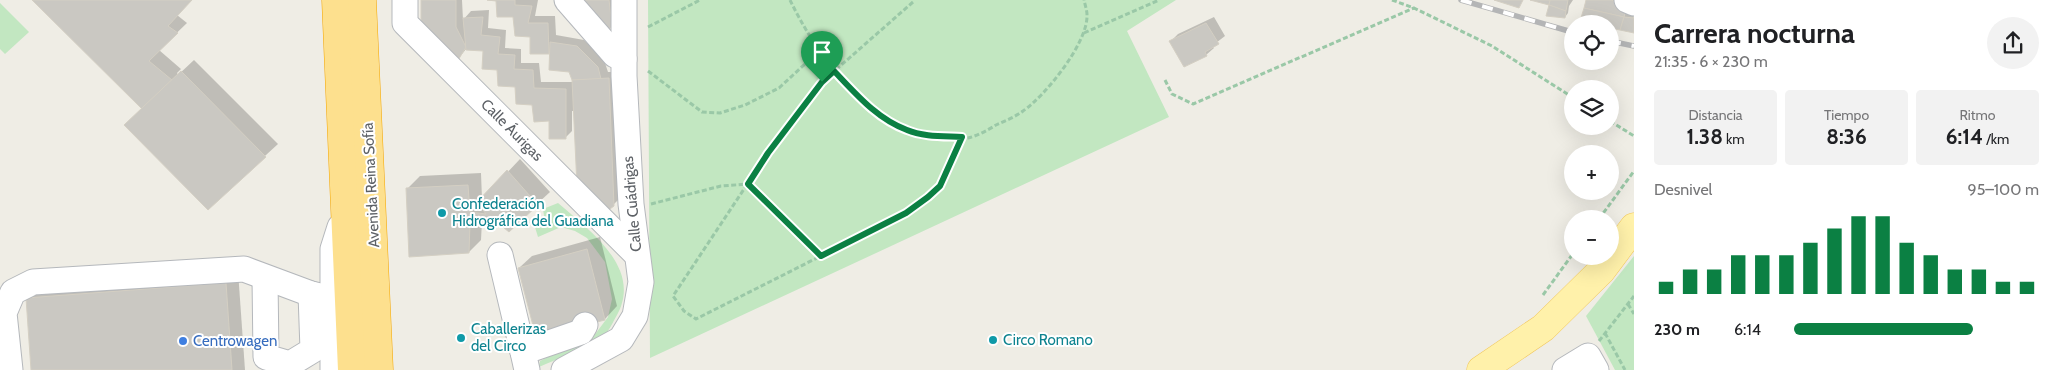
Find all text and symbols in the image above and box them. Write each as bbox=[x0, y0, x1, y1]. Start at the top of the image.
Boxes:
map controls bbox=[1564, 15, 1619, 265]
button: locate bbox=[1564, 15, 1619, 70]
text: Carrera nocturna bbox=[1654, 16, 1855, 50]
button: share bbox=[1987, 17, 2039, 69]
pin bbox=[801, 31, 843, 82]
icon: arrive bbox=[808, 38, 836, 66]
text: 21:35 · 6 × 230 m bbox=[1654, 52, 1768, 71]
button: layers bbox=[1564, 80, 1619, 135]
street label: Calle Áurigas bbox=[477, 95, 547, 165]
text: Distancia bbox=[1688, 106, 1743, 124]
text: Tiempo bbox=[1824, 106, 1869, 124]
text: Ritmo bbox=[1959, 106, 1996, 124]
street label: Avenida Reina Sofía bbox=[359, 121, 383, 248]
text: 1.38 bbox=[1686, 124, 1723, 149]
text: 8:36 bbox=[1826, 124, 1867, 149]
text: 6:14 bbox=[1946, 124, 1983, 149]
text: km bbox=[1723, 130, 1745, 148]
text: /km bbox=[1983, 130, 2009, 148]
button: + bbox=[1564, 145, 1619, 200]
street label: Calle Cuádrigas bbox=[619, 156, 645, 252]
text: Desnivel bbox=[1654, 180, 1712, 199]
text: 95–100 m bbox=[1968, 180, 2039, 199]
place label: Confederación Hidrográfica del Guadiana bbox=[452, 195, 615, 230]
marker: Confederación Hidrográfica del Guadiana bbox=[436, 207, 448, 219]
button: − bbox=[1564, 210, 1619, 265]
place label: Caballerizas del Circo bbox=[471, 320, 546, 355]
text: 230 m bbox=[1654, 320, 1700, 339]
text: 6:14 bbox=[1734, 320, 1761, 339]
place label: Circo Romano bbox=[1003, 331, 1093, 349]
place label: Centrowagen bbox=[193, 332, 277, 350]
marker: Caballerizas del Circo bbox=[455, 332, 467, 344]
marker: Circo Romano bbox=[987, 334, 999, 346]
marker: Centrowagen bbox=[177, 335, 189, 347]

